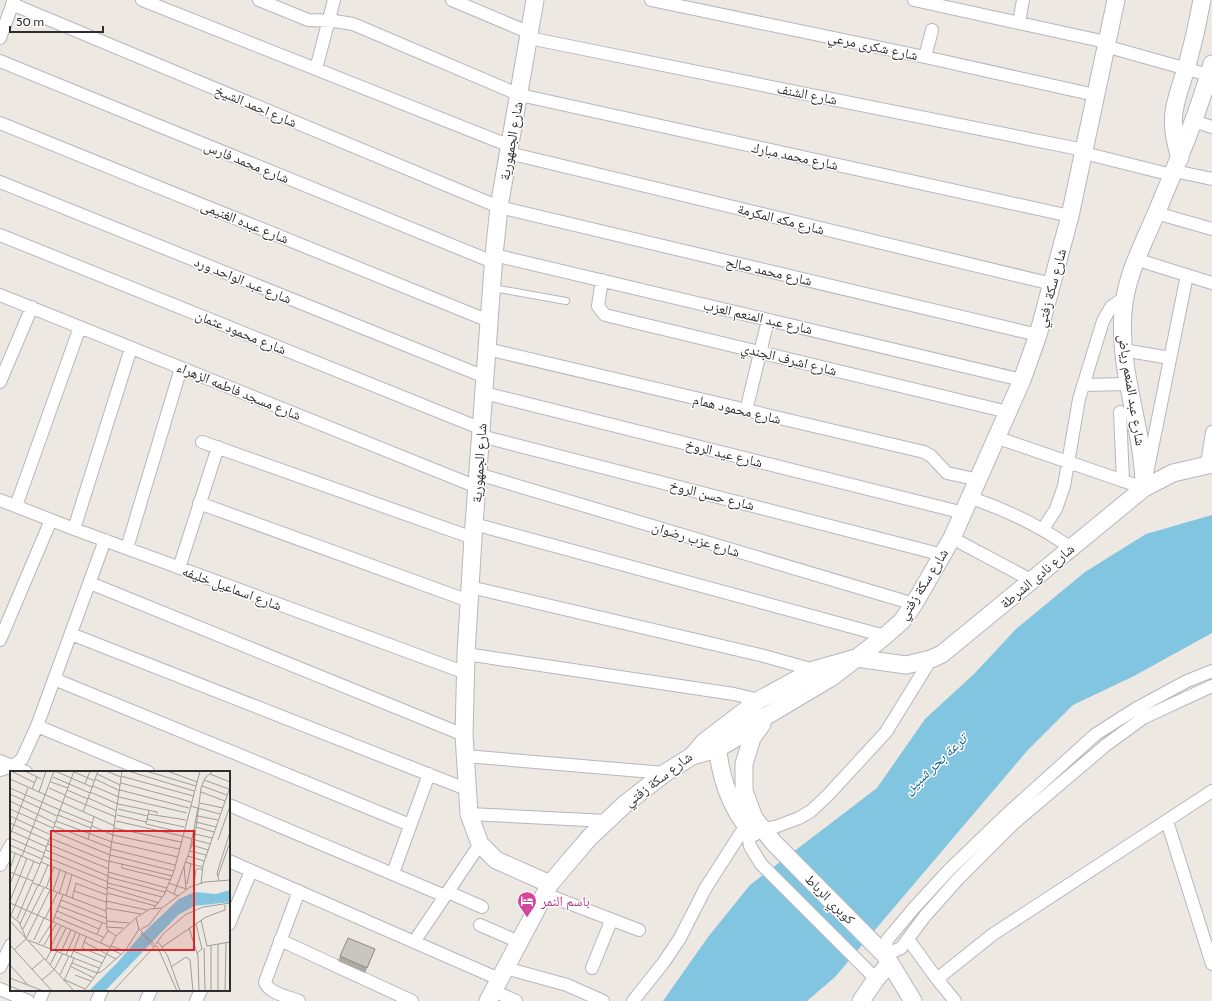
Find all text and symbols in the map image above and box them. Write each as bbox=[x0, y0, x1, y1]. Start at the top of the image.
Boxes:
scale bar bbox=[10, 8, 103, 34]
text: 50 m bbox=[16, 14, 44, 29]
street label: شارع شكرى مرعي bbox=[826, 28, 920, 67]
street label: شارع الشنف bbox=[775, 79, 839, 110]
street label: شارع احمد الشيخ bbox=[212, 81, 300, 132]
street label: شارع الجمهورية bbox=[495, 100, 528, 182]
street label: شارع محمد فارس bbox=[202, 137, 292, 188]
street label: شارع محمد مبارك bbox=[750, 138, 840, 175]
street label: شارع عبده الغنيمى bbox=[198, 196, 292, 249]
street label: شارع مكه المكرمة bbox=[735, 200, 826, 239]
street label: شارع سكة زفتي bbox=[1032, 247, 1073, 330]
street label: شارع عبد الواحد ورد bbox=[191, 252, 294, 309]
street label: شارع محمد صالح bbox=[724, 252, 814, 291]
street label: شارع عبد المنعم العزب bbox=[701, 296, 814, 339]
street label: شارع محمود عثمان bbox=[193, 306, 289, 359]
street label: شارع عبد المنعم رياض bbox=[1113, 333, 1150, 447]
street label: شارع اشرف الجندي bbox=[739, 338, 839, 382]
street label: شارع مسجد فاطمه الزهراء bbox=[174, 358, 304, 425]
street label: شارع محمود همام bbox=[691, 390, 783, 429]
street label: شارع الجمهورية bbox=[467, 423, 492, 503]
street label: شارع عيد الروخ bbox=[683, 435, 765, 472]
street label: شارع حسن الروخ bbox=[668, 476, 756, 515]
street label: شارع عزب رضوان bbox=[650, 517, 742, 562]
street label: شارع نادى الشرطة bbox=[996, 540, 1078, 613]
street label: شارع سكة زفتي bbox=[894, 545, 954, 624]
street label: شارع اسماعيل خليفه bbox=[180, 562, 284, 615]
water label: ترعة بحر شبين bbox=[900, 728, 973, 798]
street label: شارع سكة زفتي bbox=[620, 747, 697, 813]
inset map bbox=[10, 771, 230, 991]
street label: كوبري الرباط bbox=[799, 870, 859, 930]
hotel icon: باسم النمر bbox=[516, 890, 538, 918]
place label: باسم النمر bbox=[540, 892, 590, 911]

